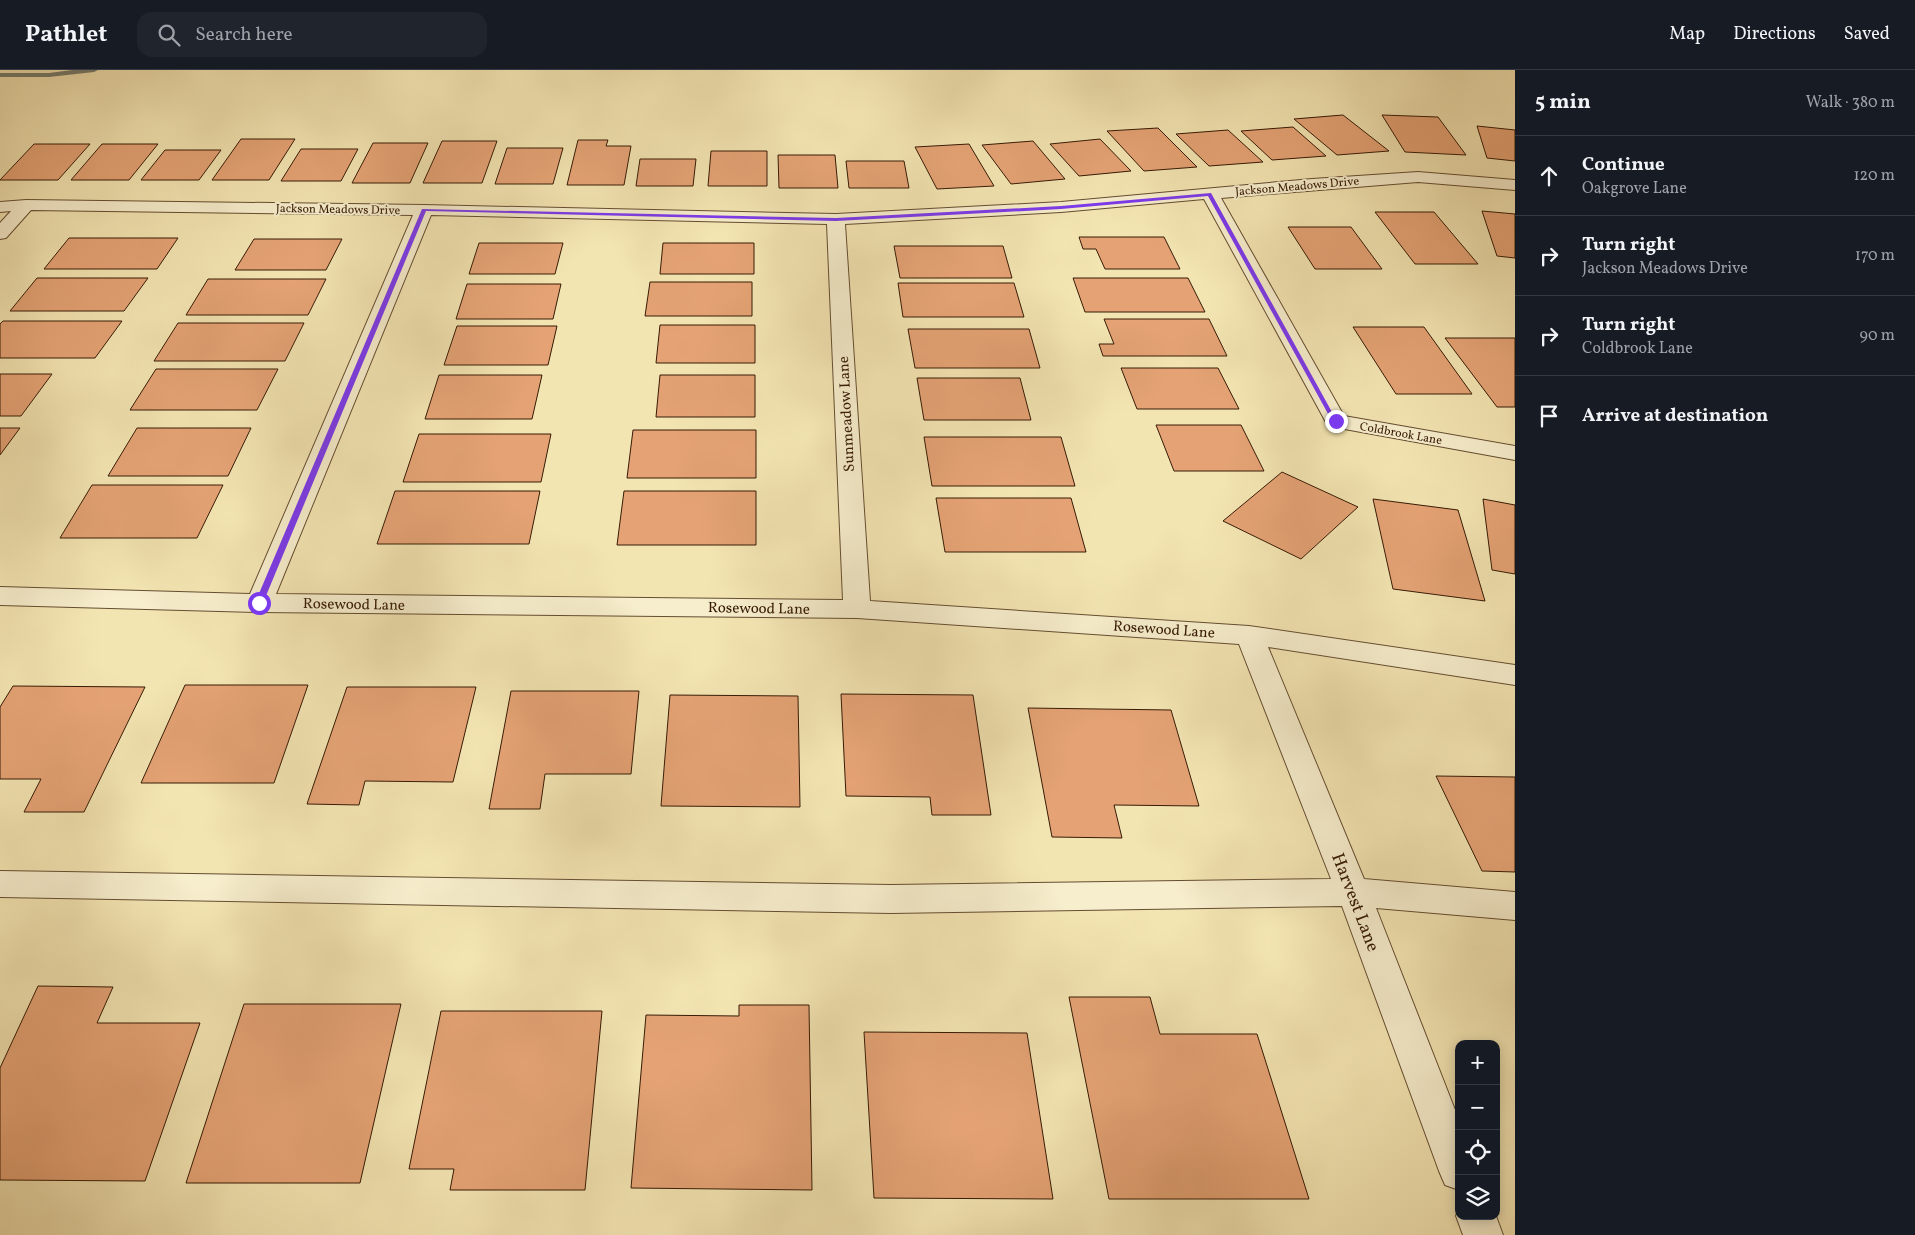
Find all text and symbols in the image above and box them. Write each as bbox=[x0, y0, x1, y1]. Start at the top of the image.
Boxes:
search box bbox=[137, 12, 487, 57]
text: Pathlet bbox=[25, 18, 107, 52]
icon: search bbox=[155, 21, 183, 49]
text: Search here bbox=[195, 22, 293, 48]
text: Map bbox=[1669, 22, 1705, 47]
text: Directions bbox=[1733, 22, 1816, 47]
text: Saved bbox=[1844, 22, 1890, 47]
text: 5 min bbox=[1535, 88, 1591, 117]
text: Walk · 380 m bbox=[1806, 92, 1895, 114]
text: Continue bbox=[1582, 152, 1665, 178]
icon: ahead bbox=[1535, 162, 1563, 190]
text: 120 m bbox=[1853, 165, 1895, 187]
street label: Jackson Meadows Drive bbox=[1234, 174, 1360, 200]
text: Oakgrove Lane bbox=[1582, 178, 1687, 200]
street label: Jackson Meadows Drive bbox=[276, 201, 401, 219]
text: Turn right bbox=[1582, 232, 1675, 258]
icon: right bbox=[1535, 242, 1563, 270]
text: 170 m bbox=[1855, 245, 1895, 267]
text: Jackson Meadows Drive bbox=[1582, 258, 1748, 280]
text: Turn right bbox=[1582, 312, 1675, 338]
icon: right bbox=[1535, 322, 1563, 350]
text: 90 m bbox=[1859, 325, 1895, 347]
text: Coldbrook Lane bbox=[1582, 338, 1693, 360]
street label: Sunmeadow Lane bbox=[834, 355, 861, 472]
icon: arrive bbox=[1535, 402, 1563, 430]
text: Arrive at destination bbox=[1582, 403, 1768, 429]
route end bbox=[1325, 410, 1348, 433]
street label: Coldbrook Lane bbox=[1358, 419, 1443, 449]
route start bbox=[248, 592, 271, 615]
street label: Rosewood Lane bbox=[303, 594, 405, 617]
street label: Rosewood Lane bbox=[708, 598, 810, 621]
street label: Rosewood Lane bbox=[1112, 616, 1216, 645]
street label: Harvest Lane bbox=[1324, 850, 1385, 955]
map controls bbox=[1455, 1040, 1500, 1220]
button: + bbox=[1455, 1040, 1500, 1085]
button: − bbox=[1455, 1085, 1500, 1130]
button: locate bbox=[1455, 1130, 1500, 1175]
button: layers bbox=[1455, 1175, 1500, 1220]

